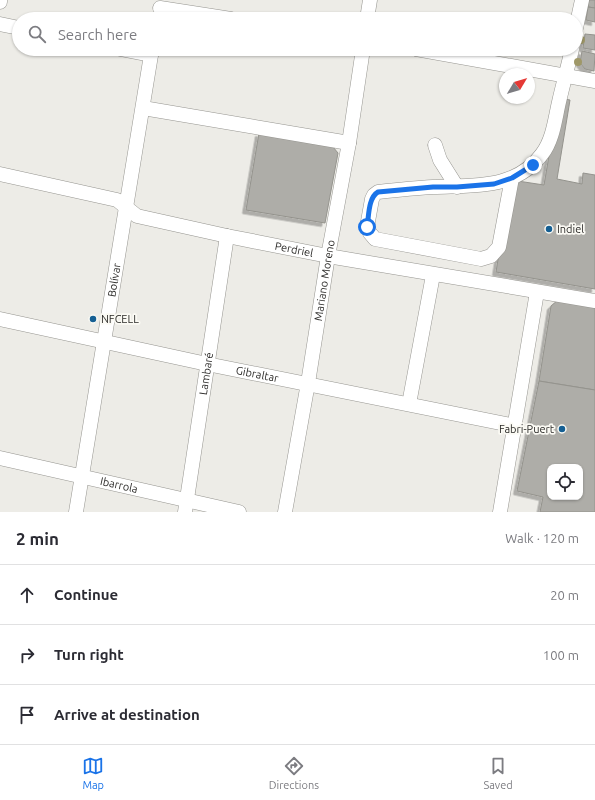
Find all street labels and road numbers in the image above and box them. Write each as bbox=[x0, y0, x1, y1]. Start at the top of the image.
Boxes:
street label: Mariano Moreno bbox=[312, 239, 337, 322]
street label: Perdriel bbox=[274, 240, 314, 259]
street label: Bolívar bbox=[105, 261, 123, 298]
street label: Lambaré bbox=[197, 351, 215, 396]
street label: Gibraltar bbox=[235, 364, 280, 384]
street label: Ibarrola bbox=[99, 475, 139, 495]

